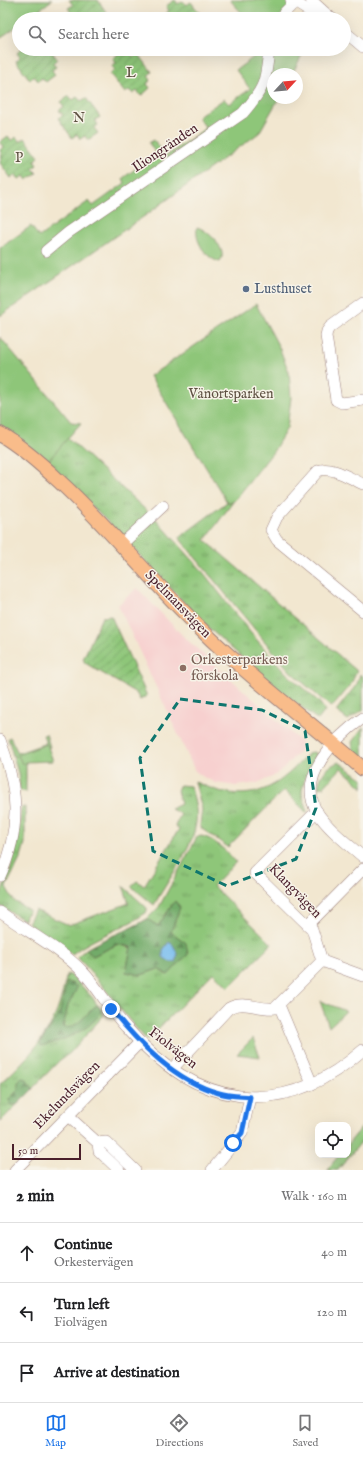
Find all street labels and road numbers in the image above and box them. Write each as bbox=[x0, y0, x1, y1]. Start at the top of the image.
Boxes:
street label: Iliongränden bbox=[128, 119, 202, 177]
street label: Spelmansvägen bbox=[141, 566, 215, 642]
street label: Klangvägen bbox=[265, 860, 326, 922]
street label: Fiolvägen bbox=[145, 1023, 202, 1073]
street label: Ekelundsvägen bbox=[30, 1057, 104, 1133]

